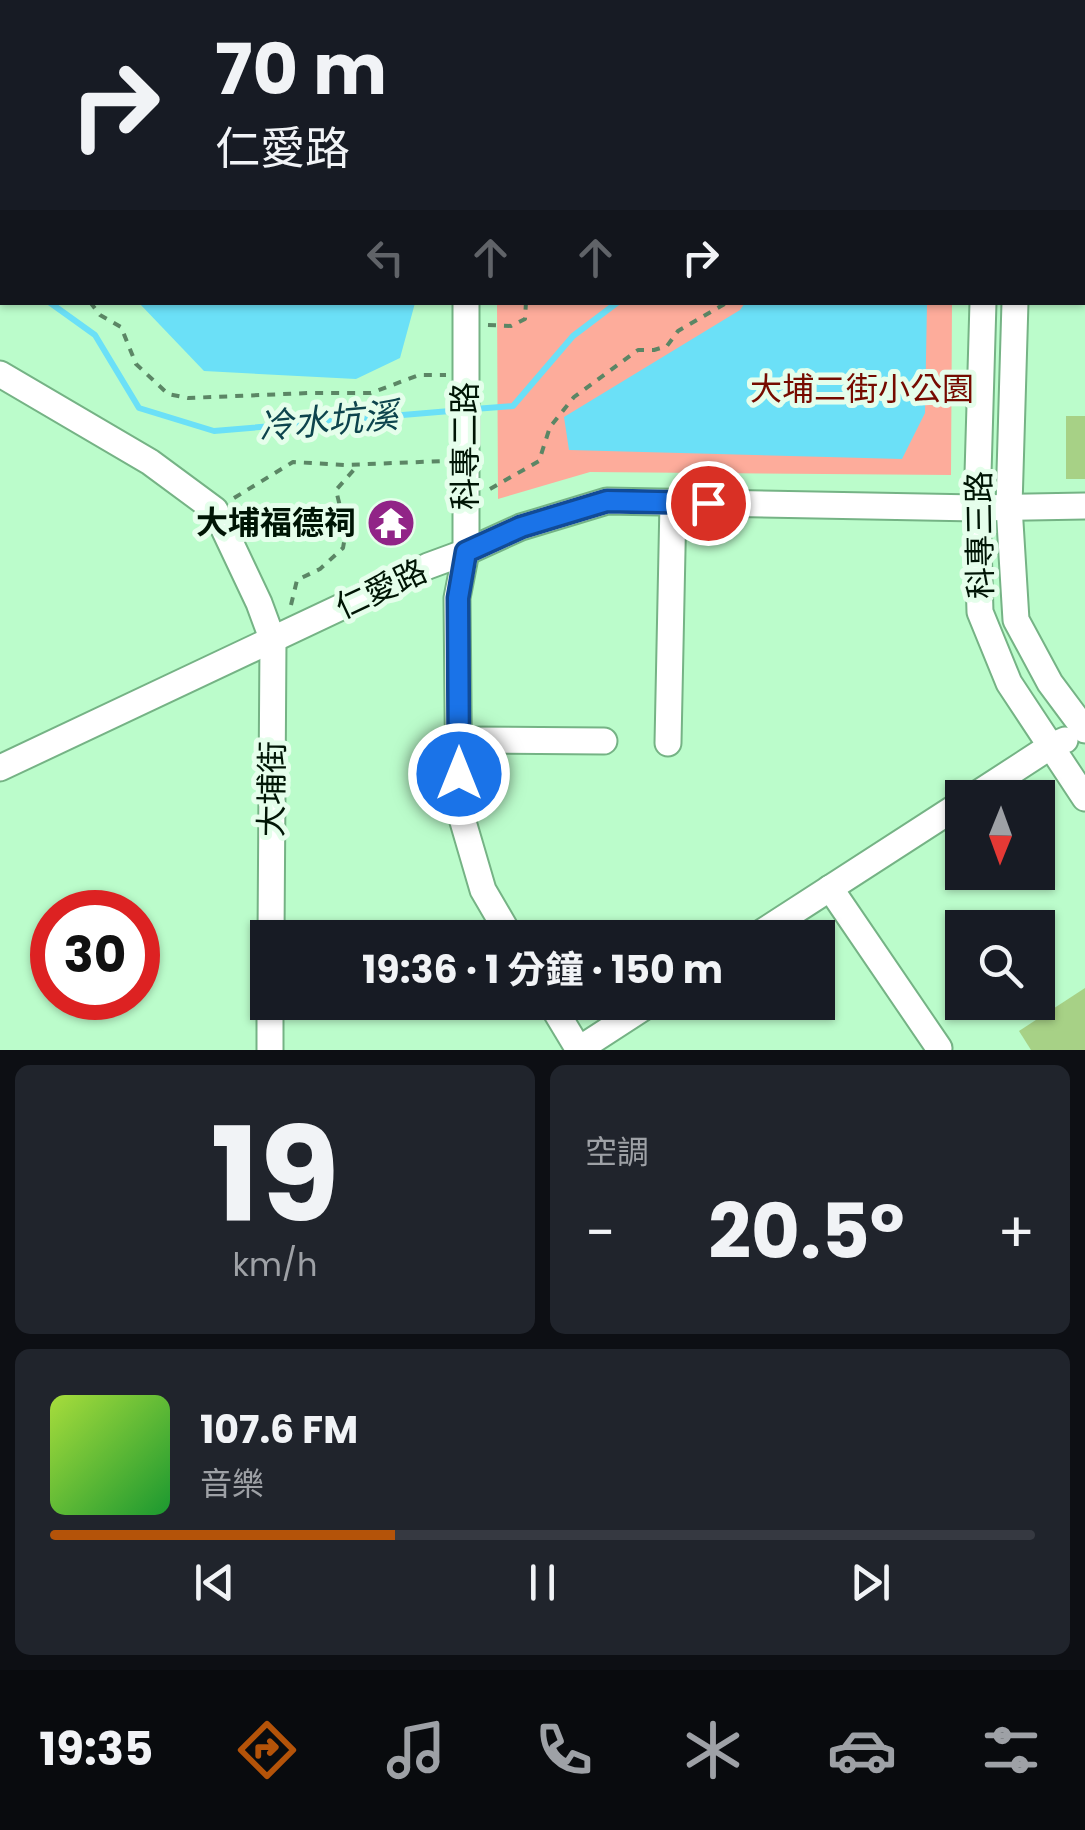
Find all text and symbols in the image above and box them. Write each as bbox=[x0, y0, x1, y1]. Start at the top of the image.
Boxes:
text: 70 m bbox=[215, 20, 387, 119]
icon: right bbox=[50, 40, 180, 170]
text: 仁愛路 bbox=[215, 117, 350, 180]
icon: left bbox=[358, 230, 413, 285]
icon: ahead bbox=[463, 230, 518, 285]
icon: ahead bbox=[568, 230, 623, 285]
icon: right bbox=[673, 230, 728, 285]
park label: 大埔二街小公園 bbox=[750, 366, 974, 411]
street label: 科專二路 bbox=[442, 382, 487, 510]
water label: 冷水坑溪 bbox=[256, 390, 405, 451]
pin bbox=[666, 461, 751, 546]
street label: 科專三路 bbox=[956, 471, 1003, 599]
icon: arrive bbox=[681, 476, 736, 531]
temple icon: 大埔福德祠 bbox=[365, 497, 417, 549]
place label: 大埔福德祠 bbox=[196, 500, 356, 545]
street label: 仁愛路 bbox=[328, 548, 434, 629]
position arrow bbox=[407, 722, 511, 826]
street label: 大埔街 bbox=[248, 741, 295, 837]
north arrow bbox=[945, 780, 1055, 890]
map controls bbox=[945, 780, 1055, 1020]
speed limit sign: 30 bbox=[30, 890, 160, 1020]
button: search bbox=[945, 910, 1055, 1020]
text: 19:36 · 1 分鐘 · 150 m bbox=[362, 943, 723, 996]
text: 19 bbox=[211, 1084, 339, 1267]
text: 空調 bbox=[585, 1129, 649, 1174]
text: 20.5° bbox=[708, 1179, 905, 1284]
text: − bbox=[585, 1194, 615, 1271]
text: + bbox=[997, 1194, 1035, 1271]
text: km/h bbox=[232, 1242, 318, 1287]
text: 107.6 FM bbox=[200, 1403, 358, 1456]
text: 音樂 bbox=[200, 1461, 264, 1506]
icon: previous bbox=[187, 1555, 242, 1610]
icon: pause bbox=[515, 1555, 570, 1610]
icon: next bbox=[843, 1555, 898, 1610]
icon: directions bbox=[232, 1715, 302, 1785]
icon: music bbox=[381, 1715, 451, 1785]
icon: phone bbox=[529, 1715, 599, 1785]
icon: climate bbox=[678, 1715, 748, 1785]
icon: car bbox=[827, 1715, 897, 1785]
icon: filters bbox=[976, 1715, 1046, 1785]
text: 19:35 bbox=[39, 1718, 153, 1781]

